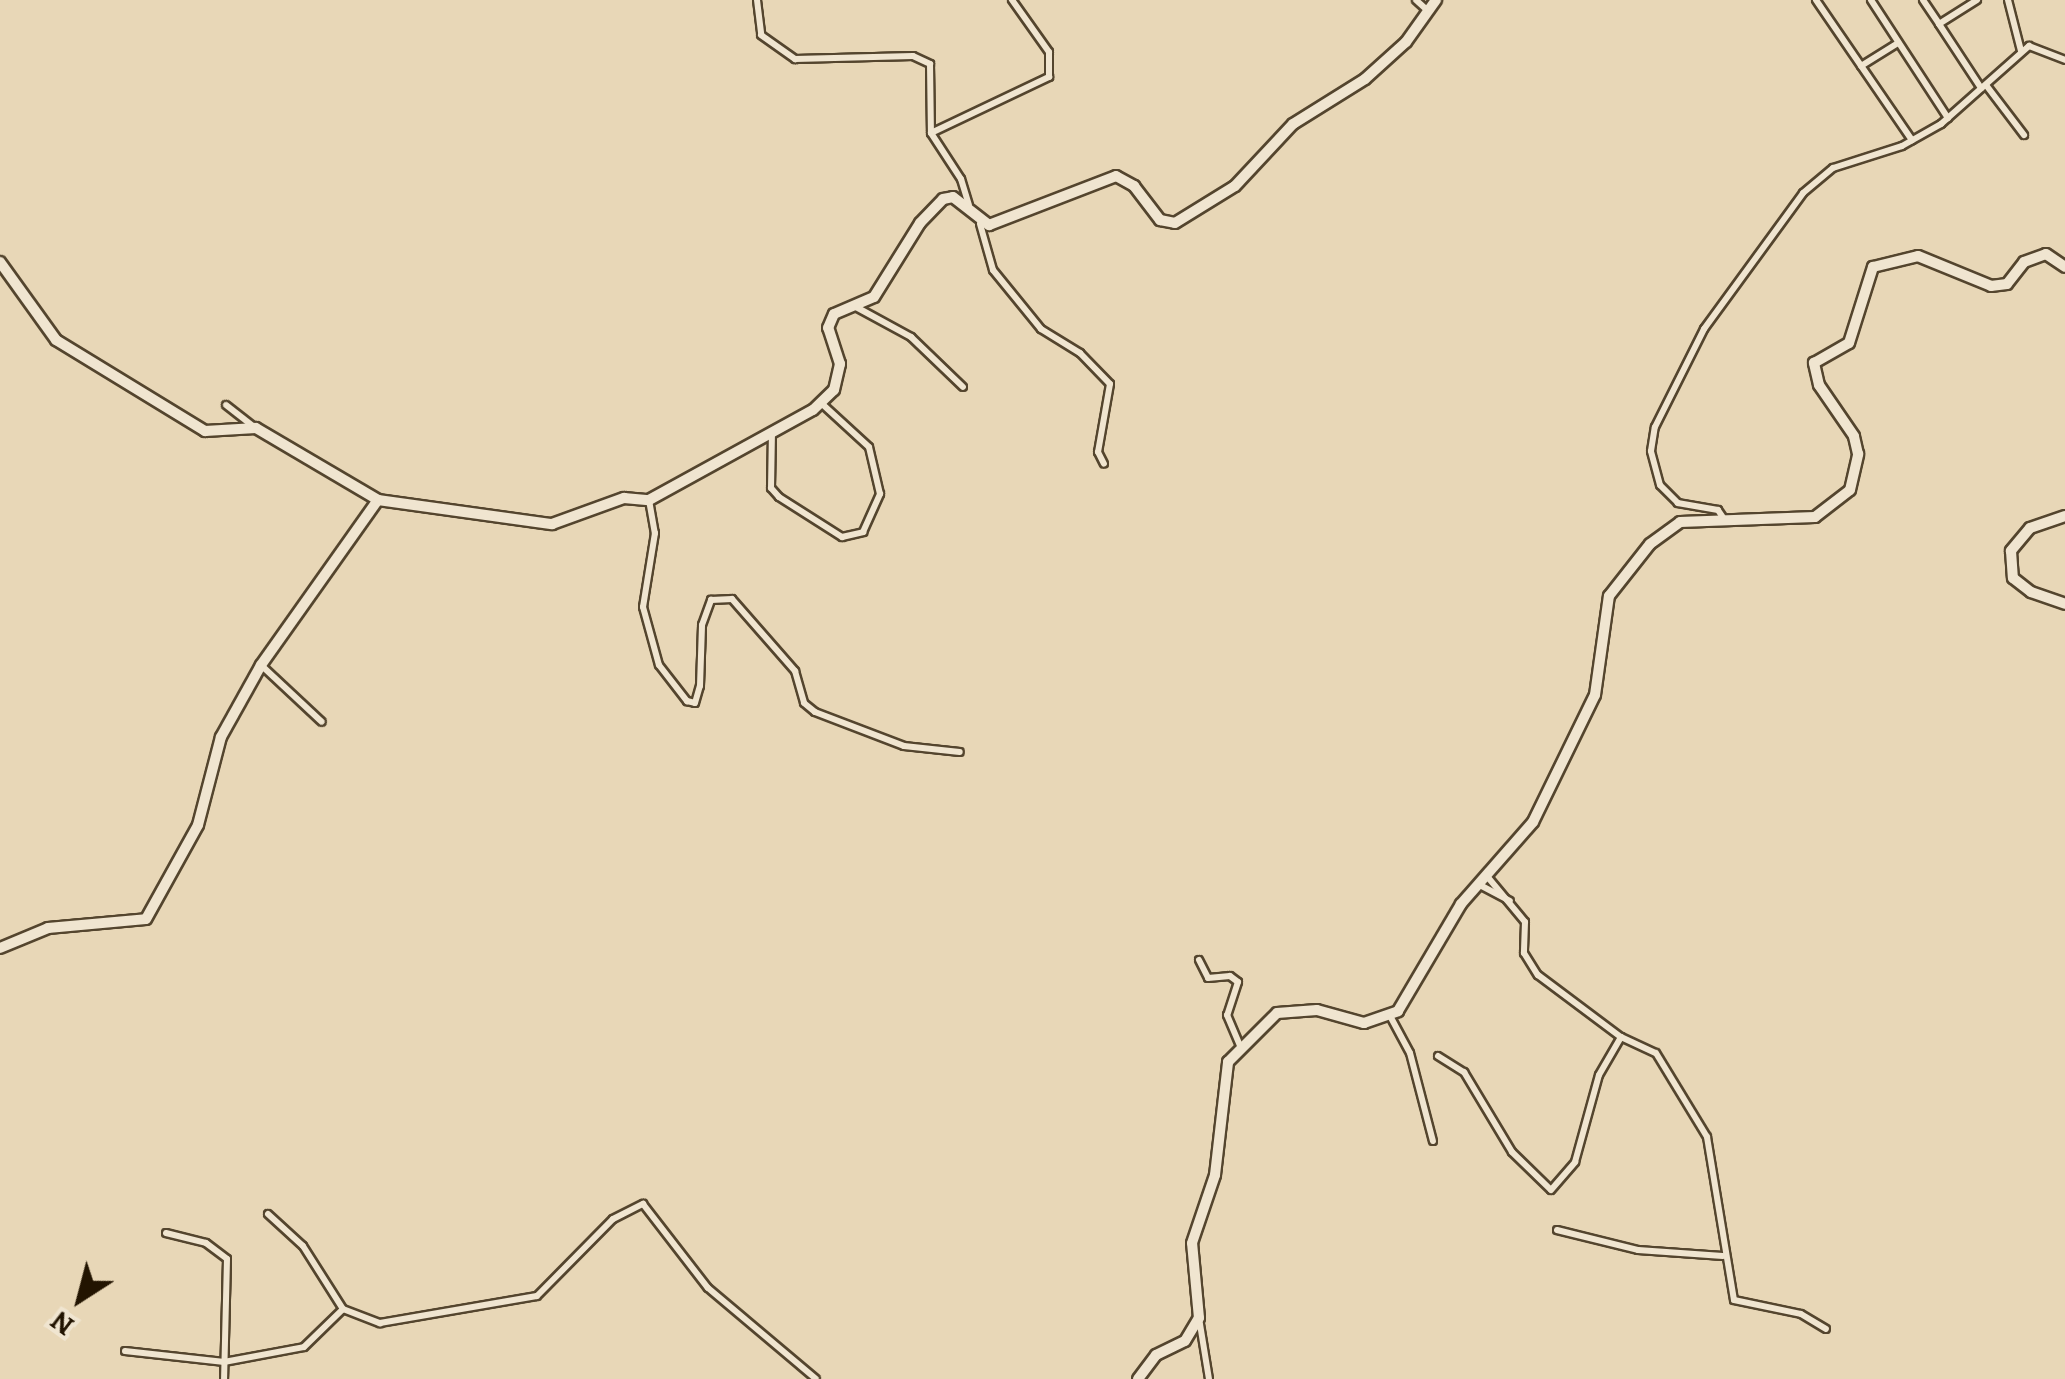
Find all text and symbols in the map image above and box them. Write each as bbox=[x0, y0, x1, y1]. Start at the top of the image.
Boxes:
north arrow bbox=[30, 1249, 130, 1349]
text: N bbox=[43, 1302, 82, 1345]

